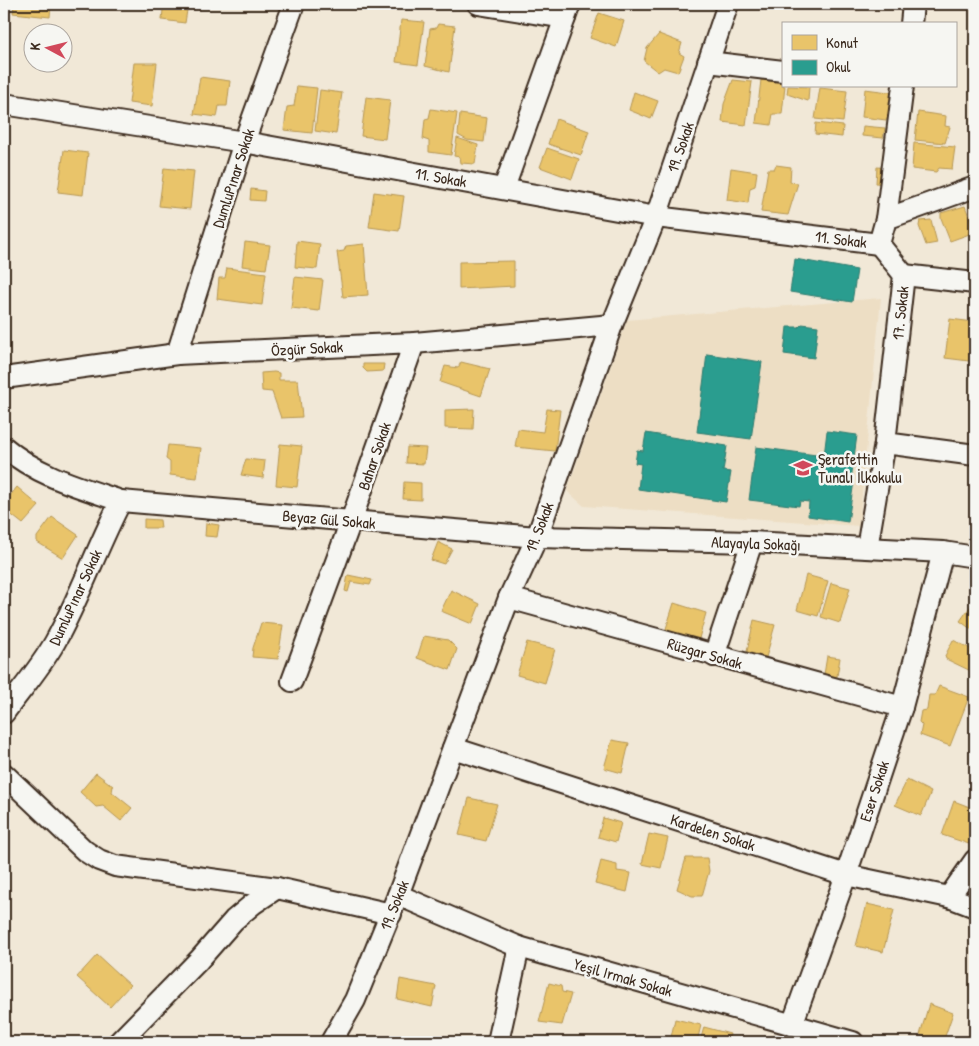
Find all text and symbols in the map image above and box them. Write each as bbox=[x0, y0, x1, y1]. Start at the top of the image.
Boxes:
north arrow bbox=[22, 22, 72, 72]
legend bbox=[782, 22, 956, 88]
text: Konut bbox=[826, 32, 859, 53]
text: K bbox=[25, 41, 45, 51]
text: Okul bbox=[826, 56, 851, 77]
street label: 19. Sokak bbox=[661, 118, 699, 175]
street label: DumluPınar Sokak bbox=[207, 125, 260, 231]
street label: 11. Sokak bbox=[413, 162, 469, 192]
street label: 11. Sokak bbox=[814, 225, 869, 253]
street label: 17. Sokak bbox=[886, 285, 914, 341]
street label: Özgür Sokak bbox=[270, 335, 344, 361]
street label: Bahar Sokak bbox=[352, 419, 396, 493]
place label: Şerafettin Tunalı İlkokulu bbox=[818, 448, 902, 488]
school or university icon: Şerafettin Tunalı İlkokulu bbox=[792, 457, 814, 479]
street label: 19. Sokak bbox=[519, 498, 559, 555]
street label: Beyaz Gül Sokak bbox=[282, 504, 377, 534]
street label: Alayayla Sokağı bbox=[711, 530, 801, 556]
street label: DumluPınar Sokak bbox=[43, 545, 107, 649]
street label: Rüzgar Sokak bbox=[665, 632, 745, 674]
street label: Eser Sokak bbox=[854, 757, 894, 824]
street label: Kardelen Sokak bbox=[668, 808, 759, 856]
street label: 19. Sokak bbox=[374, 876, 414, 933]
street label: Yeşil Irmak Sokak bbox=[571, 952, 675, 1002]

